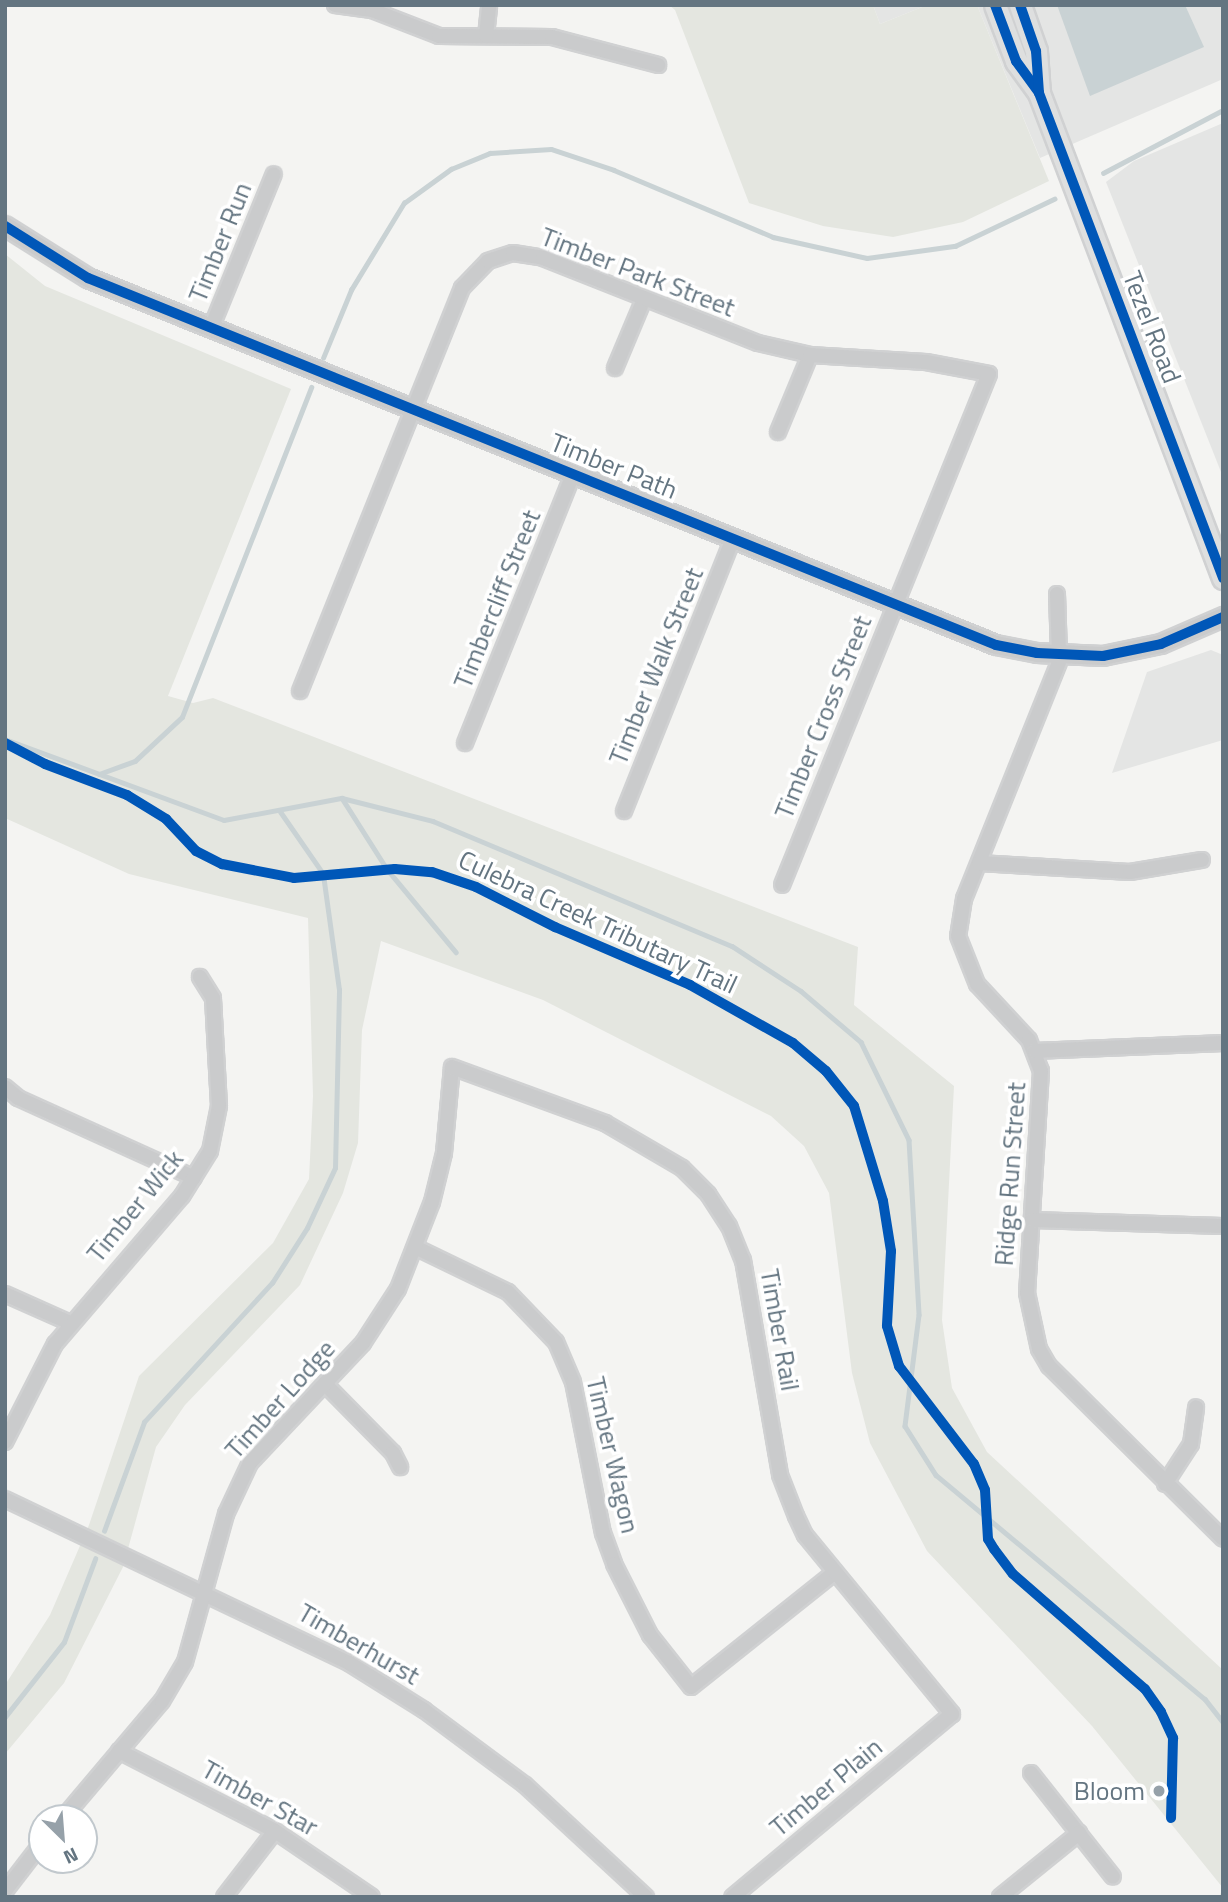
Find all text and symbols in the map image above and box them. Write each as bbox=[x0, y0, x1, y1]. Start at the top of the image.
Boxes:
street label: Timber Run bbox=[182, 178, 258, 306]
street label: Timber Park Street bbox=[537, 221, 739, 323]
street label: Tezel Road bbox=[1116, 267, 1188, 387]
street label: Timber Path bbox=[546, 426, 682, 506]
street label: Timbercliff Street bbox=[447, 505, 547, 693]
street label: Timber Walk Street bbox=[602, 563, 710, 769]
street label: Timber Cross Street bbox=[768, 611, 878, 823]
street label: Culebra Creek Tributary Trail bbox=[454, 844, 742, 1000]
street label: Ridge Run Street bbox=[988, 1081, 1032, 1267]
street label: Timber Wick bbox=[80, 1144, 190, 1268]
street label: Timber Rail bbox=[754, 1267, 806, 1393]
street label: Timber Lodge bbox=[219, 1333, 341, 1465]
street label: Timber Wagon bbox=[580, 1374, 646, 1536]
street label: Timberhurst bbox=[293, 1597, 425, 1691]
street label: Timber Plain bbox=[764, 1731, 888, 1843]
street label: Timber Star bbox=[197, 1753, 323, 1843]
place label: Bloom bbox=[1074, 1775, 1145, 1807]
marker: Bloom bbox=[1151, 1783, 1167, 1799]
north arrow bbox=[28, 1804, 98, 1874]
text: N bbox=[59, 1841, 83, 1873]

